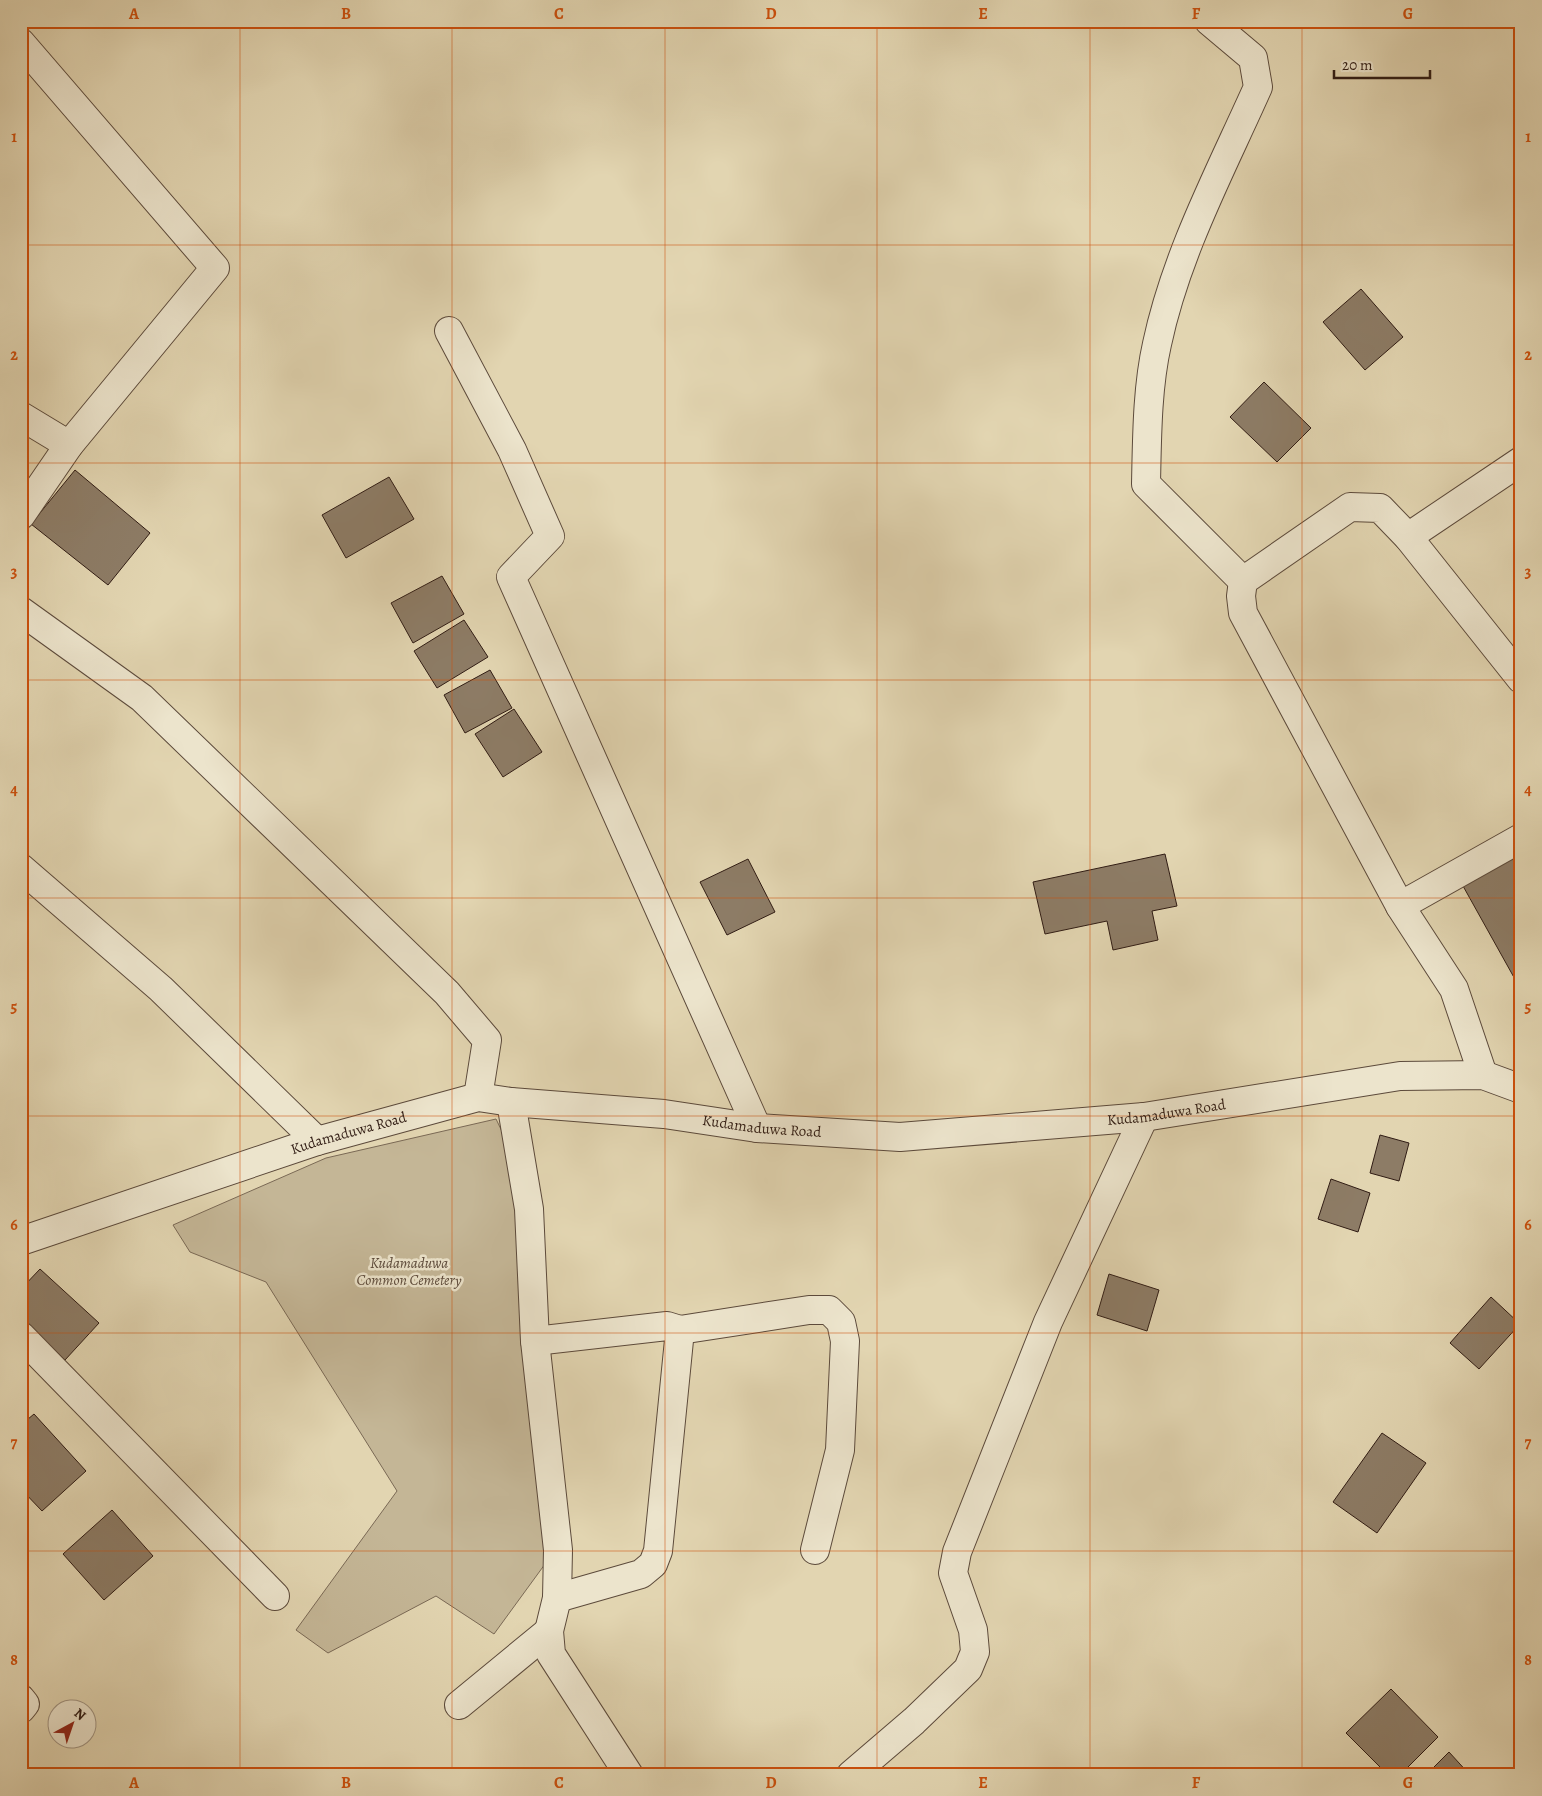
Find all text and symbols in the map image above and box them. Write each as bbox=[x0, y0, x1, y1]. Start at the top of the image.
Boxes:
text: A bbox=[128, 3, 140, 25]
text: B bbox=[341, 3, 351, 25]
text: C bbox=[554, 3, 564, 25]
text: D bbox=[765, 3, 777, 25]
text: E bbox=[978, 3, 988, 25]
text: F bbox=[1192, 3, 1201, 25]
text: G bbox=[1403, 3, 1413, 25]
scale bar bbox=[1334, 48, 1431, 80]
text: 20 m bbox=[1342, 55, 1373, 75]
text: 1 bbox=[11, 126, 17, 148]
text: 1 bbox=[1525, 126, 1531, 148]
text: 2 bbox=[10, 344, 18, 366]
text: 2 bbox=[1524, 344, 1532, 366]
text: 3 bbox=[11, 561, 18, 583]
text: 3 bbox=[1525, 561, 1532, 583]
text: 4 bbox=[10, 779, 18, 801]
text: 4 bbox=[1524, 779, 1532, 801]
text: 5 bbox=[11, 996, 18, 1018]
text: 5 bbox=[1525, 996, 1532, 1018]
street label: Kudamaduwa Road bbox=[1106, 1094, 1228, 1130]
street label: Kudamaduwa Road bbox=[288, 1107, 410, 1159]
street label: Kudamaduwa Road bbox=[701, 1110, 823, 1142]
text: 6 bbox=[10, 1214, 18, 1236]
text: 6 bbox=[1524, 1214, 1532, 1236]
park label: Kudamaduwa Common Cemetery bbox=[356, 1253, 462, 1290]
text: 7 bbox=[11, 1432, 18, 1454]
text: 7 bbox=[1525, 1432, 1532, 1454]
text: 8 bbox=[10, 1649, 18, 1671]
text: 8 bbox=[1524, 1649, 1532, 1671]
north arrow bbox=[48, 1698, 98, 1748]
text: N bbox=[70, 1704, 90, 1725]
text: A bbox=[128, 1772, 140, 1794]
text: B bbox=[341, 1772, 351, 1794]
text: C bbox=[554, 1772, 564, 1794]
text: D bbox=[765, 1772, 777, 1794]
text: E bbox=[978, 1772, 988, 1794]
text: F bbox=[1192, 1772, 1201, 1794]
text: G bbox=[1403, 1772, 1413, 1794]

